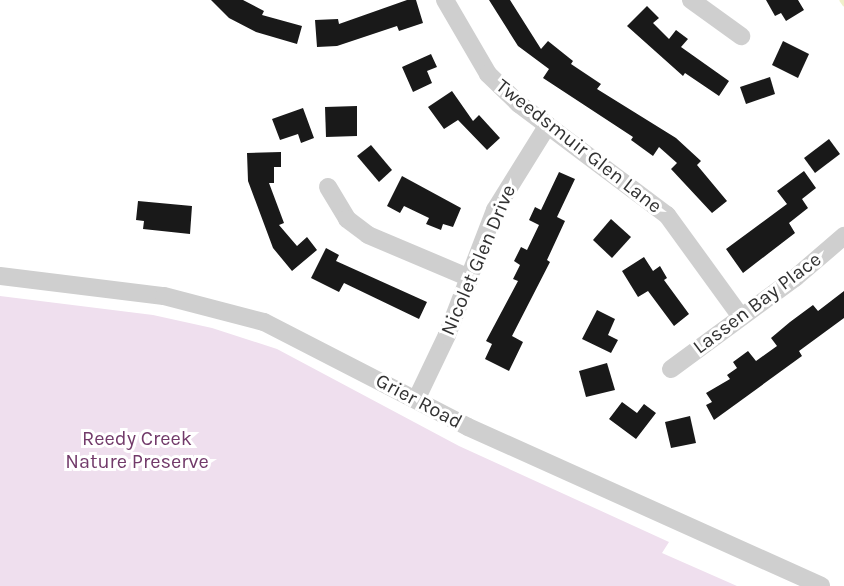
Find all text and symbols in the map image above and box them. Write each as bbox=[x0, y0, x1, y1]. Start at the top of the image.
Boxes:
street label: Tweedsmuir Glen Lane bbox=[491, 74, 667, 218]
street label: Nicolet Glen Drive bbox=[435, 181, 521, 339]
street label: Lassen Bay Place bbox=[688, 247, 826, 359]
street label: Grier Road bbox=[372, 368, 466, 434]
park label: Reedy Creek Nature Preserve bbox=[65, 427, 209, 474]

